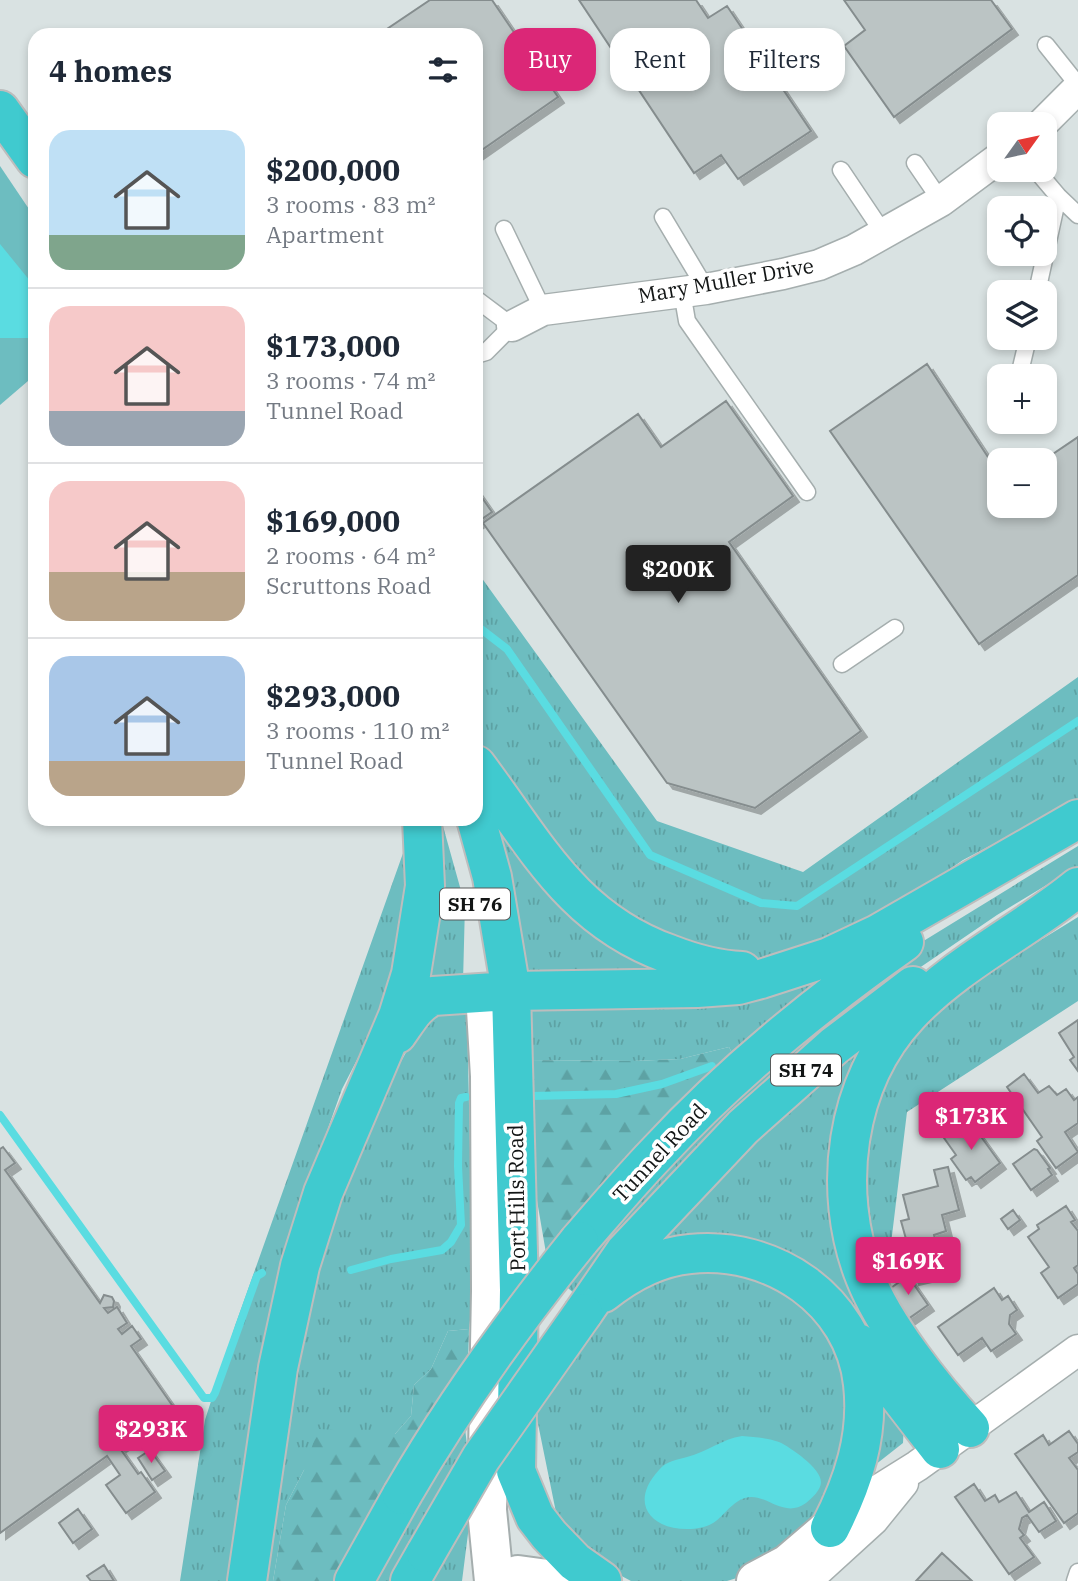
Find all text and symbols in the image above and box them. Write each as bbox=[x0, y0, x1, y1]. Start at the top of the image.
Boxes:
chip: Buy bbox=[504, 28, 596, 91]
chip: Rent bbox=[610, 28, 710, 91]
chip: Filters bbox=[724, 28, 845, 91]
text: 4 homes bbox=[49, 51, 172, 90]
icon: filters bbox=[424, 51, 462, 89]
north arrow bbox=[987, 112, 1057, 182]
map controls bbox=[987, 112, 1057, 518]
text: $200,000 bbox=[266, 150, 400, 189]
icon: home bbox=[105, 158, 189, 242]
text: 3 rooms · 83 m² bbox=[266, 189, 436, 219]
button: locate bbox=[987, 196, 1057, 266]
text: Apartment bbox=[266, 219, 384, 249]
street label: Mary Muller Drive bbox=[636, 251, 816, 309]
button: layers bbox=[987, 280, 1057, 350]
text: $173,000 bbox=[266, 326, 400, 365]
icon: home bbox=[105, 334, 189, 418]
button: + bbox=[987, 364, 1057, 434]
text: 3 rooms · 74 m² bbox=[266, 365, 436, 395]
text: Tunnel Road bbox=[266, 395, 404, 425]
button: − bbox=[987, 448, 1057, 518]
text: $169,000 bbox=[266, 501, 400, 540]
icon: home bbox=[105, 509, 189, 593]
text: 2 rooms · 64 m² bbox=[266, 540, 436, 570]
pin: $200K bbox=[629, 546, 727, 605]
text: $200K bbox=[642, 553, 714, 583]
text: Scruttons Road bbox=[266, 570, 431, 600]
text: $293,000 bbox=[266, 676, 400, 715]
icon: home bbox=[105, 684, 189, 768]
text: 3 rooms · 110 m² bbox=[266, 715, 449, 745]
text: Tunnel Road bbox=[266, 745, 404, 775]
road number: SH 76 bbox=[440, 888, 510, 920]
road number: SH 74 bbox=[771, 1054, 841, 1086]
pin: $173K bbox=[922, 1092, 1020, 1152]
street label: Tunnel Road bbox=[606, 1097, 713, 1208]
text: $173K bbox=[935, 1100, 1007, 1130]
street label: Port Hills Road bbox=[501, 1124, 531, 1272]
pin: $169K bbox=[859, 1238, 957, 1297]
text: $169K bbox=[872, 1245, 944, 1275]
pin: $293K bbox=[102, 1406, 200, 1465]
text: $293K bbox=[115, 1413, 187, 1443]

